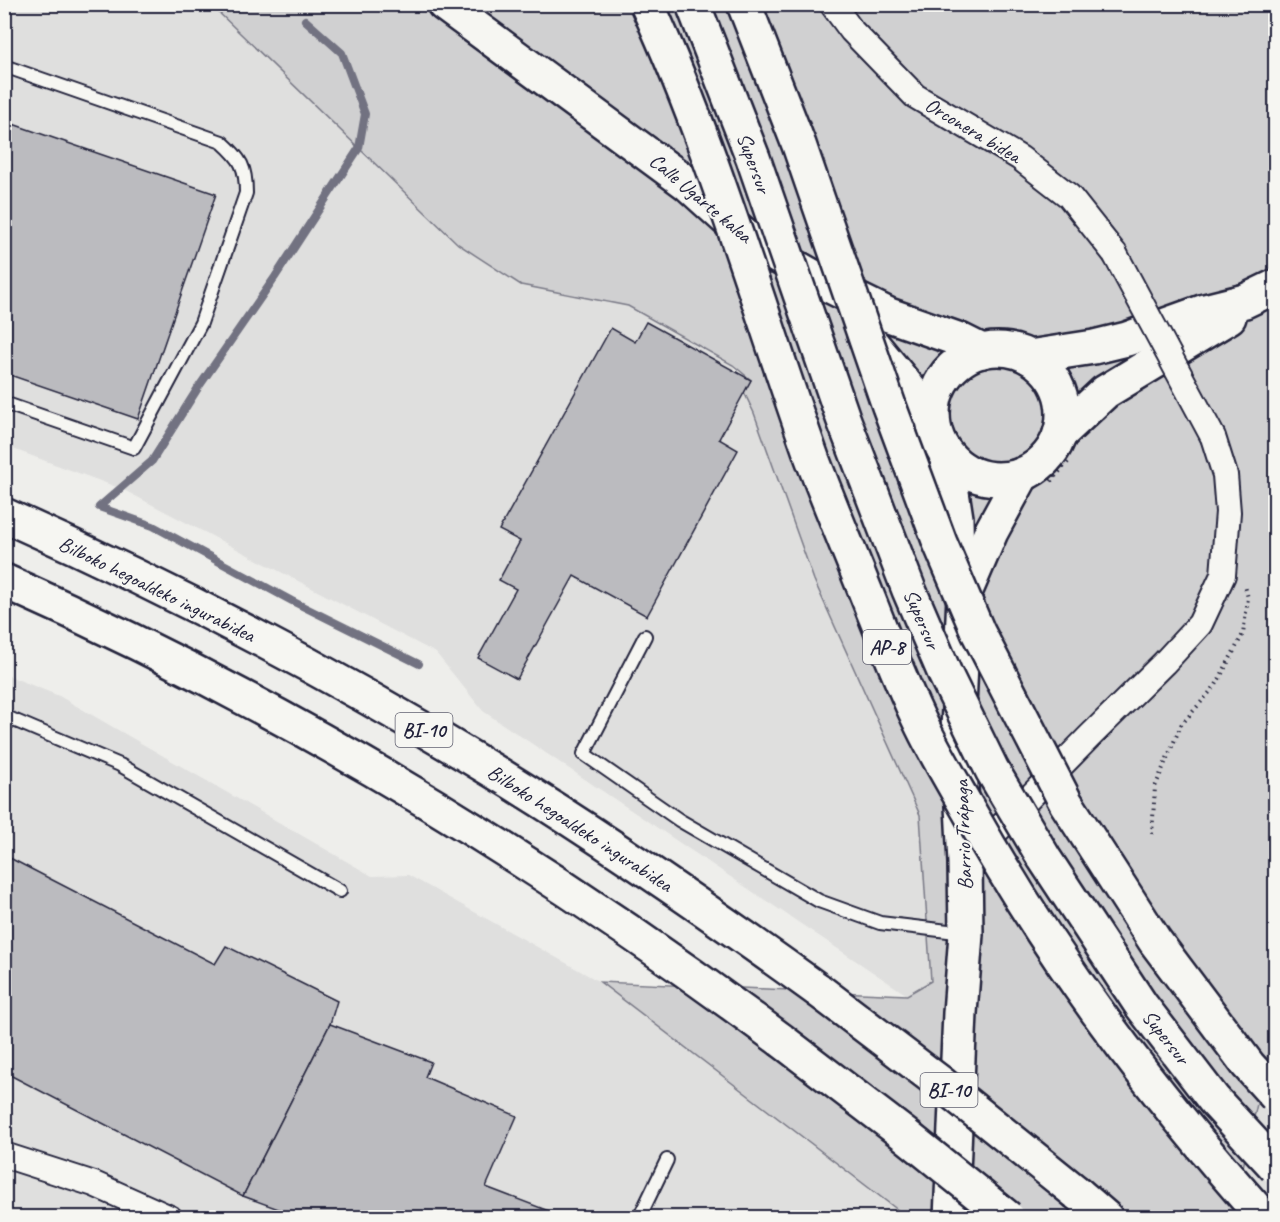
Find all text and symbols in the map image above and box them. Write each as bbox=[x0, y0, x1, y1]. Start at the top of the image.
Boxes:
street label: Orconera bidea bbox=[920, 91, 1028, 170]
street label: Supersur bbox=[731, 129, 778, 199]
street label: Calle Ugarte kalea bbox=[644, 147, 759, 250]
street label: Bilboko hegoaldeko ingurabidea bbox=[55, 530, 261, 649]
street label: Supersur bbox=[898, 585, 947, 655]
road number: AP-8 bbox=[863, 630, 911, 664]
road number: BI-10 bbox=[396, 713, 452, 747]
street label: Bilboko hegoaldeko ingurabidea bbox=[483, 758, 679, 898]
street label: Barrio Trápaga bbox=[948, 778, 978, 890]
street label: Supersur bbox=[1137, 1004, 1197, 1071]
road number: BI-10 bbox=[920, 1073, 978, 1107]

